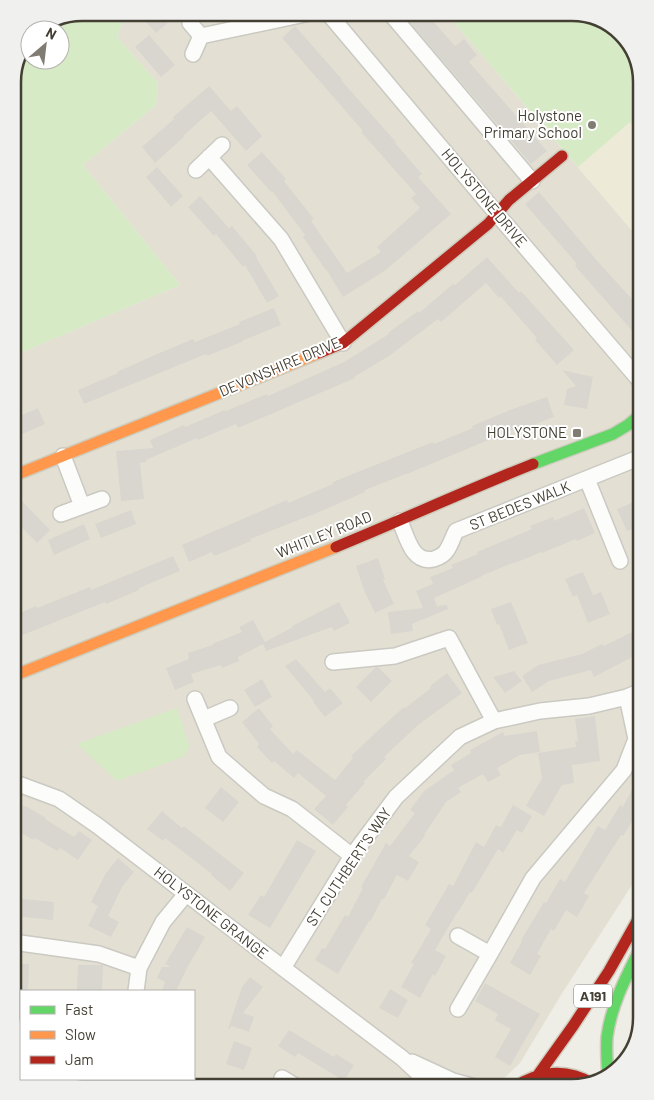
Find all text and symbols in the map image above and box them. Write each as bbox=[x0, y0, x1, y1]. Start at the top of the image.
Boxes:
north arrow bbox=[20, 20, 70, 70]
text: N bbox=[43, 23, 59, 43]
place label: Holystone Primary School bbox=[484, 106, 582, 141]
marker: Holystone Primary School bbox=[586, 119, 598, 131]
street label: HOLYSTONE DRIVE bbox=[438, 144, 531, 250]
street label: DEVONSHIRE DRIVE bbox=[216, 332, 343, 400]
place label: HOLYSTONE bbox=[487, 423, 567, 441]
marker: HOLYSTONE bbox=[571, 427, 583, 439]
street label: ST BEDES WALK bbox=[467, 477, 573, 533]
street label: WHITLEY ROAD bbox=[273, 507, 374, 561]
street label: ST. CUTHBERT'S WAY bbox=[302, 804, 395, 929]
street label: HOLYSTONE GRANGE bbox=[151, 862, 272, 962]
road number: A191 bbox=[574, 984, 612, 1008]
legend bbox=[20, 990, 195, 1080]
text: Fast bbox=[65, 1000, 93, 1018]
text: Slow bbox=[65, 1025, 96, 1043]
text: Jam bbox=[65, 1050, 94, 1068]

